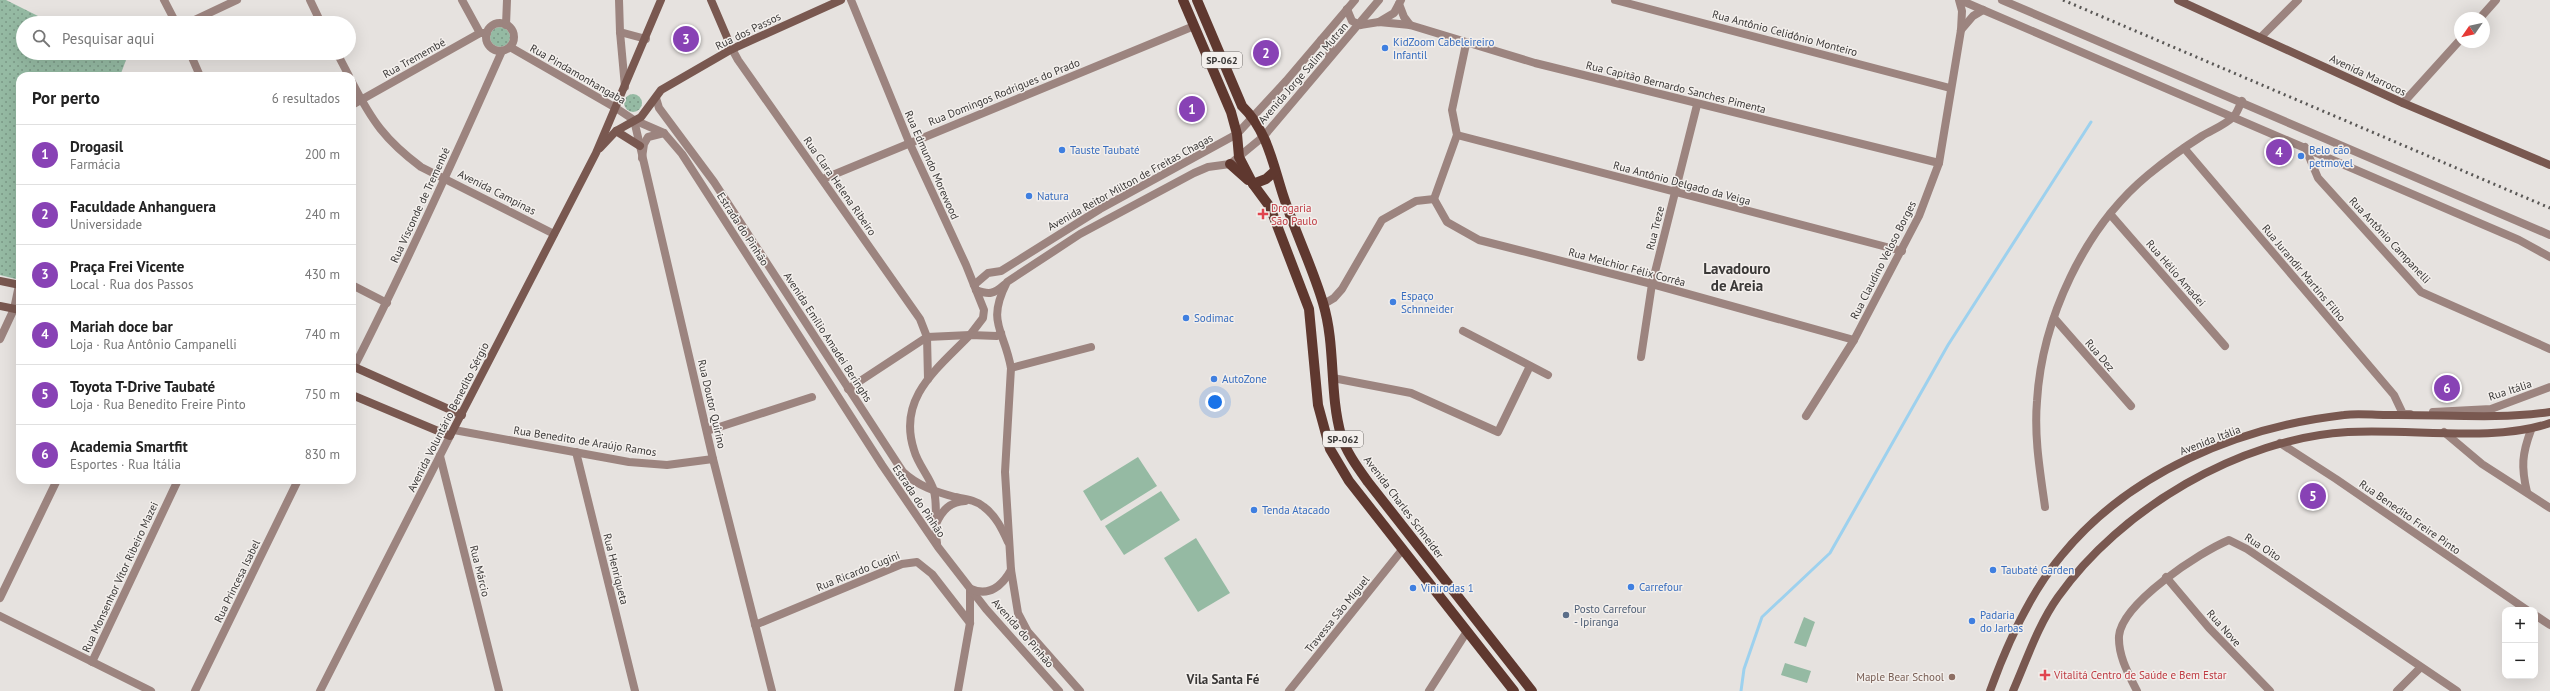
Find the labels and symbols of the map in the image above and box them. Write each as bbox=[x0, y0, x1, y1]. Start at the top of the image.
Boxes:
street label: Rua Antônio Celidônio Monteiro bbox=[1711, 7, 1859, 59]
street label: Rua dos Passos bbox=[713, 9, 783, 53]
north arrow bbox=[2454, 12, 2490, 48]
street label: Avenida Jorge Salim Mutran bbox=[1255, 19, 1351, 127]
pin: 3 bbox=[673, 24, 699, 54]
street label: Rua Tremembé bbox=[380, 35, 448, 81]
place label: KidZoom Cabeleireiro Infantil bbox=[1393, 35, 1495, 62]
pin: 2 bbox=[1253, 38, 1279, 68]
street label: Rua Pindamonhangaba bbox=[528, 41, 628, 107]
marker: KidZoom Cabeleireiro Infantil bbox=[1380, 43, 1390, 53]
street label: Avenida Marrocos bbox=[2327, 51, 2409, 99]
road number: SP-062 bbox=[1202, 52, 1242, 68]
street label: Rua Domingos Rodrigues do Prado bbox=[926, 55, 1082, 129]
street label: Rua Capitão Bernardo Sanches Pimenta bbox=[1584, 58, 1768, 116]
pin: 1 bbox=[1179, 94, 1205, 124]
street label: Rua Edmundo Morewood bbox=[902, 108, 962, 222]
street label: Avenida Reitor Milton de Freitas Chagas bbox=[1045, 130, 1216, 233]
street label: Rua Clara Helena Ribeiro bbox=[801, 134, 880, 238]
pin: 4 bbox=[2266, 137, 2292, 167]
place label: Tauste Taubaté bbox=[1070, 143, 1140, 157]
place label: Belo cão petmovel bbox=[2309, 143, 2354, 170]
street label: Rua Visconde de Tremenbé bbox=[387, 145, 453, 265]
marker: Tauste Taubaté bbox=[1057, 145, 1067, 155]
marker: Belo cão petmovel bbox=[2296, 151, 2306, 161]
street label: Rua Antônio Delgado da Veiga bbox=[1612, 158, 1752, 208]
street label: Avenida Campinas bbox=[456, 166, 539, 218]
place label: Natura bbox=[1037, 189, 1069, 203]
street label: Estrada do Pinhão bbox=[714, 190, 772, 269]
marker: Natura bbox=[1024, 191, 1034, 201]
street label: Rua Antônio Campanelli bbox=[2346, 194, 2434, 286]
street label: Rua Claudino Veloso Borges bbox=[1847, 198, 1919, 322]
place label: Drogaria São Paulo bbox=[1271, 201, 1317, 228]
street label: Rua Treze bbox=[1643, 204, 1667, 251]
marker: Drogaria São Paulo bbox=[1258, 209, 1268, 219]
street label: Rua Jurandir Martins Filho bbox=[2259, 221, 2349, 325]
street label: Rua Hélio Amadei bbox=[2143, 237, 2209, 309]
street label: Rua Melchior Félix Corrêa bbox=[1567, 245, 1687, 289]
district label: Lavadouro de Areia bbox=[1703, 259, 1771, 295]
street label: Avenida Emílio Amadei Beringhs bbox=[781, 269, 875, 405]
place label: Espaço Schnneider bbox=[1401, 289, 1454, 316]
marker: Espaço Schnneider bbox=[1388, 297, 1398, 307]
place label: Sodimac bbox=[1194, 311, 1234, 325]
marker: Sodimac bbox=[1181, 313, 1191, 323]
street label: Rua Dez bbox=[2082, 336, 2118, 374]
street label: Avenida Voluntário Benedito Sérgio bbox=[404, 340, 492, 494]
street label: Rua Doutor Quirino bbox=[695, 358, 729, 450]
place label: AutoZone bbox=[1222, 372, 1267, 386]
pin: 6 bbox=[2434, 373, 2460, 403]
marker: AutoZone bbox=[1209, 374, 1219, 384]
street label: Rua Itália bbox=[2487, 376, 2533, 404]
your location bbox=[1205, 392, 1225, 412]
street label: Avenida Itália bbox=[2178, 422, 2242, 458]
street label: Rua Benedito de Araújo Ramos bbox=[513, 423, 658, 459]
road number: SP-062 bbox=[1323, 431, 1363, 447]
street label: Avenida Charles Schneider bbox=[1361, 453, 1447, 561]
street label: Estrada do Pinhão bbox=[889, 462, 949, 540]
street label: Rua Benedito Freire Pinto bbox=[2357, 477, 2463, 557]
pin: 5 bbox=[2300, 481, 2326, 511]
street label: Rua Monsenhor Vítor Ribeiro Mazei bbox=[79, 499, 161, 655]
place label: Tenda Atacado bbox=[1262, 503, 1330, 517]
marker: Tenda Atacado bbox=[1249, 505, 1259, 515]
street label: Rua Oito bbox=[2242, 530, 2284, 564]
street label: Rua Henriqueta bbox=[600, 532, 632, 606]
street label: Rua Princesa Isabel bbox=[211, 537, 263, 625]
street label: Rua Márcio bbox=[467, 544, 493, 598]
street label: Rua Ricardo Cugini bbox=[814, 548, 902, 594]
place label: Taubaté Garden bbox=[2001, 563, 2074, 577]
marker: Taubaté Garden bbox=[1988, 565, 1998, 575]
street label: Travessa São Miguel bbox=[1302, 572, 1373, 655]
place label: Carrefour bbox=[1639, 580, 1683, 594]
place label: Vinirodas 1 bbox=[1420, 581, 1474, 595]
marker: Carrefour bbox=[1626, 582, 1636, 592]
marker: Vinirodas 1 bbox=[1408, 583, 1418, 593]
street label: Avenida do Pinhão bbox=[989, 595, 1057, 671]
place label: Posto Carrefour - Ipiranga bbox=[1574, 602, 1647, 629]
street label: Rua Nove bbox=[2204, 607, 2244, 650]
place label: Padaria do Jarbas bbox=[1980, 608, 2024, 635]
marker: Posto Carrefour - Ipiranga bbox=[1561, 610, 1571, 620]
marker: Padaria do Jarbas bbox=[1967, 616, 1977, 626]
place label: Vitalitá Centro de Saúde e Bem Estar bbox=[2053, 668, 2227, 682]
marker: Vitalitá Centro de Saúde e Bem Estar bbox=[2039, 669, 2051, 681]
place label: Maple Bear School bbox=[1856, 670, 1945, 684]
district label: Vila Santa Fé bbox=[1186, 671, 1260, 688]
marker: Maple Bear School bbox=[1947, 672, 1957, 682]

